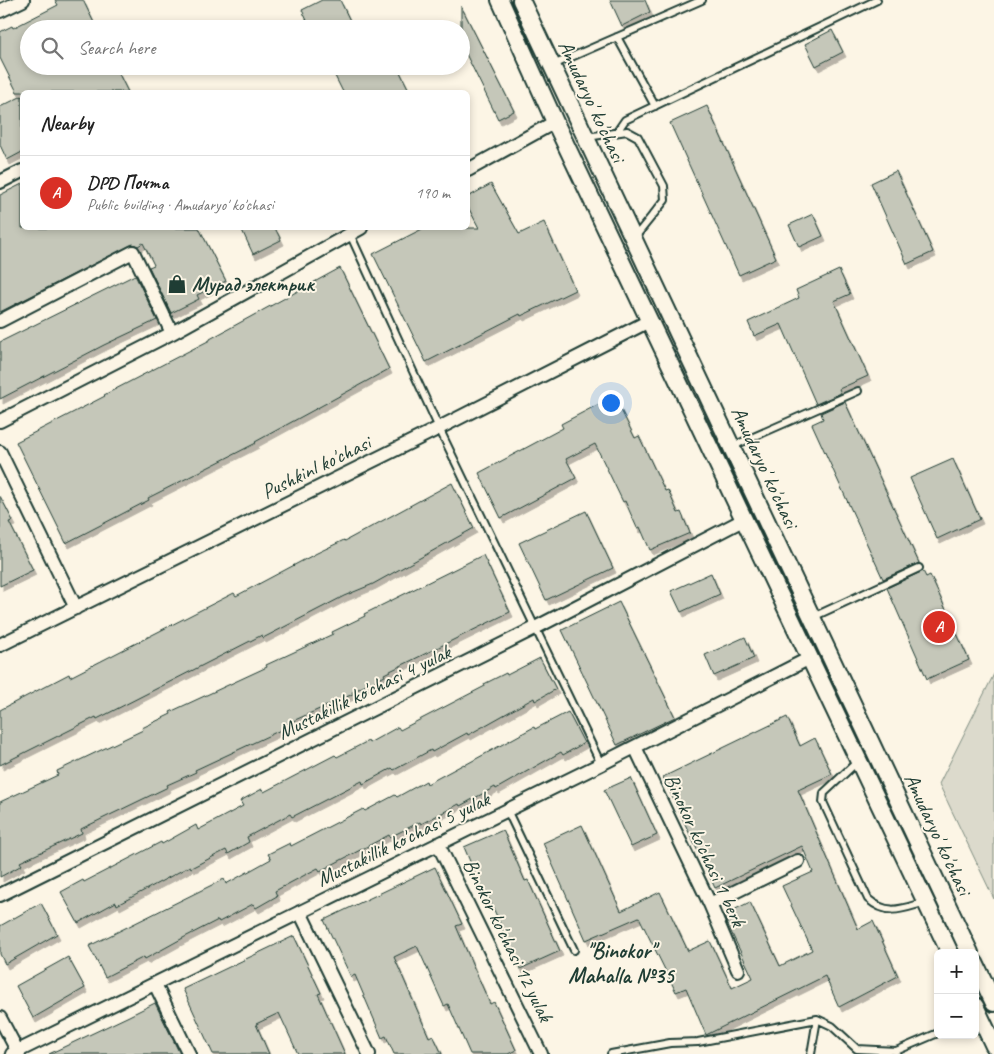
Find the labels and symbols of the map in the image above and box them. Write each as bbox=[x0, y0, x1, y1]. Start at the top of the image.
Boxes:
street label: Amudaryo' ko'chasi bbox=[552, 36, 633, 169]
place label: Мурад электрик bbox=[192, 271, 316, 297]
shop icon: Мурад электрик bbox=[166, 273, 188, 295]
your location bbox=[598, 390, 624, 416]
street label: Amudaryo' ko'chasi bbox=[725, 402, 806, 535]
street label: Pushkinl ko'chasi bbox=[257, 428, 378, 505]
pin: A bbox=[923, 608, 955, 646]
street label: Mustakillik ko'chasi 4 yulak bbox=[273, 638, 456, 745]
street label: Amudaryo' ko'chasi bbox=[898, 769, 979, 902]
street label: Binokor ko'chasi 1 berk bbox=[658, 770, 752, 932]
street label: Mustakillik ko'chasi 5 yulak bbox=[312, 785, 495, 892]
street label: Binokor ko'chasi 12 yulak bbox=[457, 854, 559, 1027]
district label: "Binokor" Mahalla №35 bbox=[568, 937, 676, 990]

